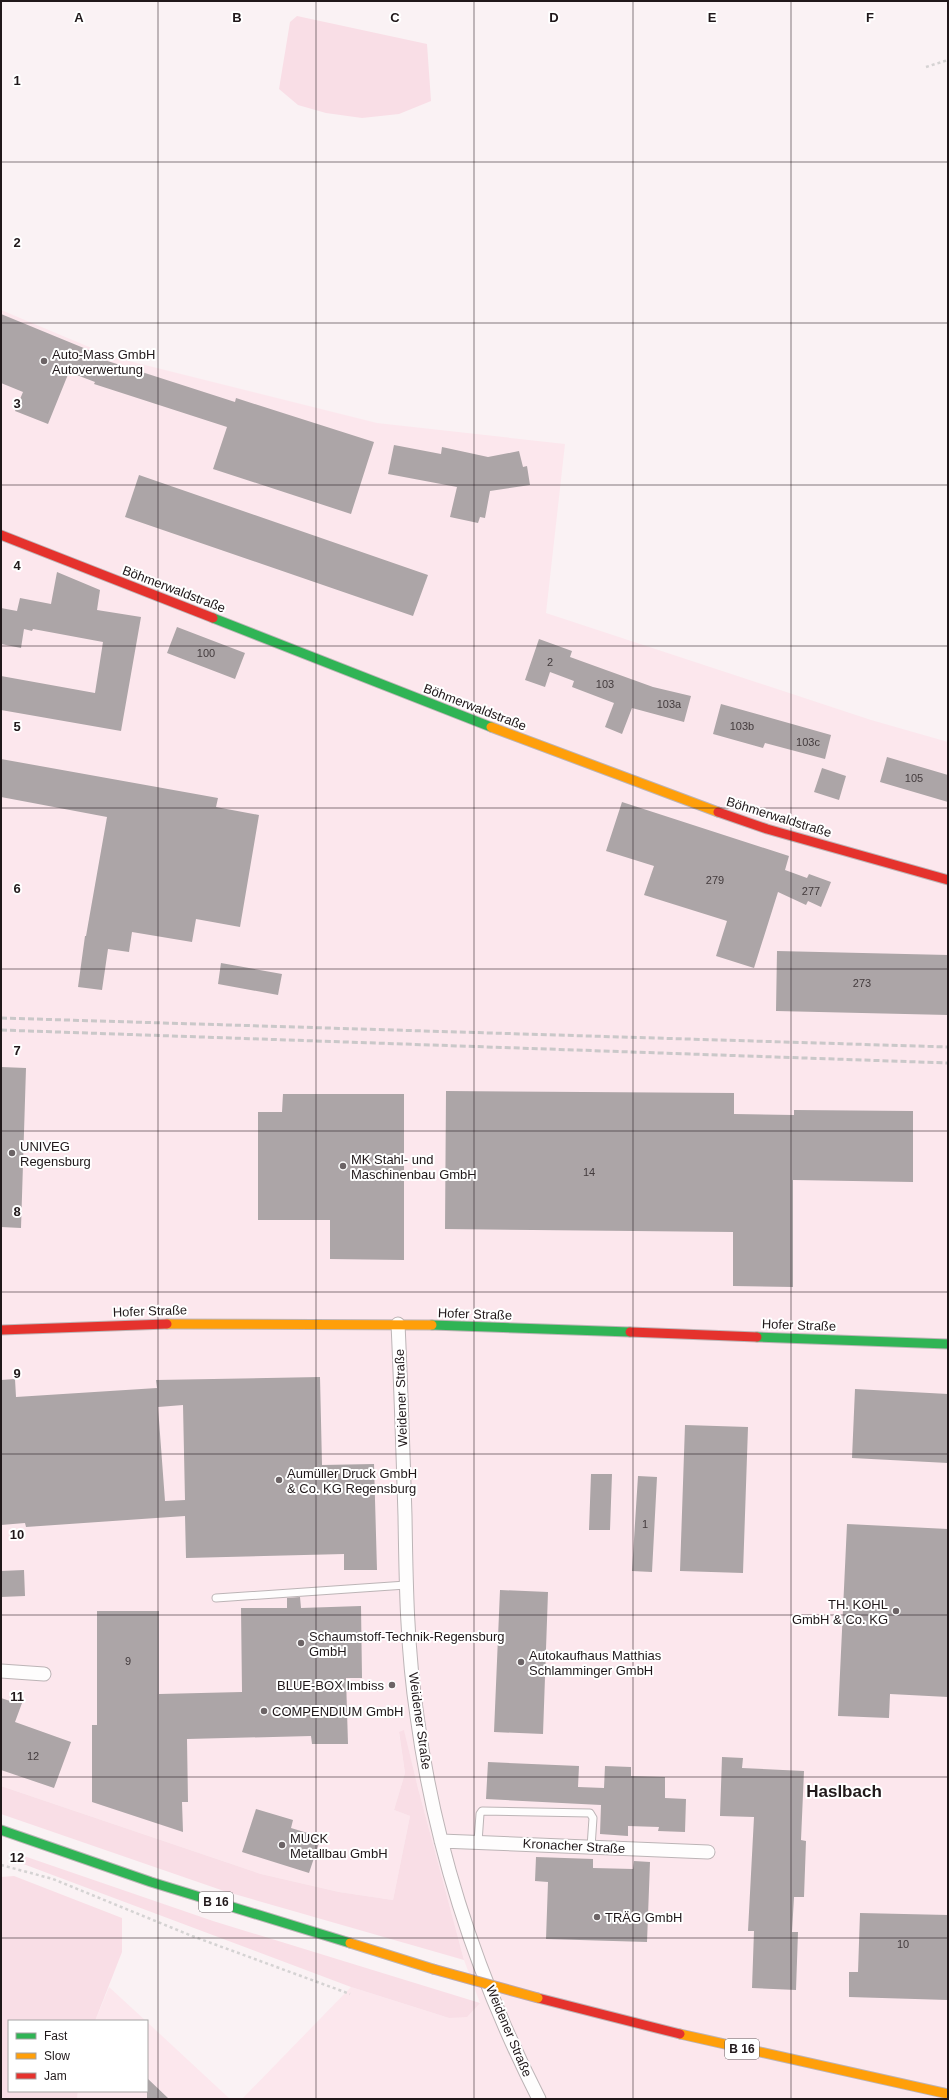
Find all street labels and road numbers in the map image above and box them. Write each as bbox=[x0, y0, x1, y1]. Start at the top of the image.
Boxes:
street label: Böhmerwaldstraße bbox=[120, 562, 228, 616]
street label: Böhmerwaldstraße bbox=[421, 680, 529, 734]
street label: Böhmerwaldstraße bbox=[725, 794, 833, 840]
street label: Hofer Straße bbox=[113, 1302, 187, 1320]
street label: Hofer Straße bbox=[438, 1305, 512, 1323]
street label: Hofer Straße bbox=[762, 1316, 836, 1334]
street label: Weidener Straße bbox=[392, 1349, 410, 1447]
street label: Weidener Straße bbox=[406, 1671, 434, 1771]
street label: Kronacher Straße bbox=[522, 1836, 626, 1856]
road number: B 16 bbox=[199, 1892, 233, 1912]
street label: Weidener Straße bbox=[483, 1983, 535, 2079]
road number: B 16 bbox=[725, 2039, 759, 2059]

